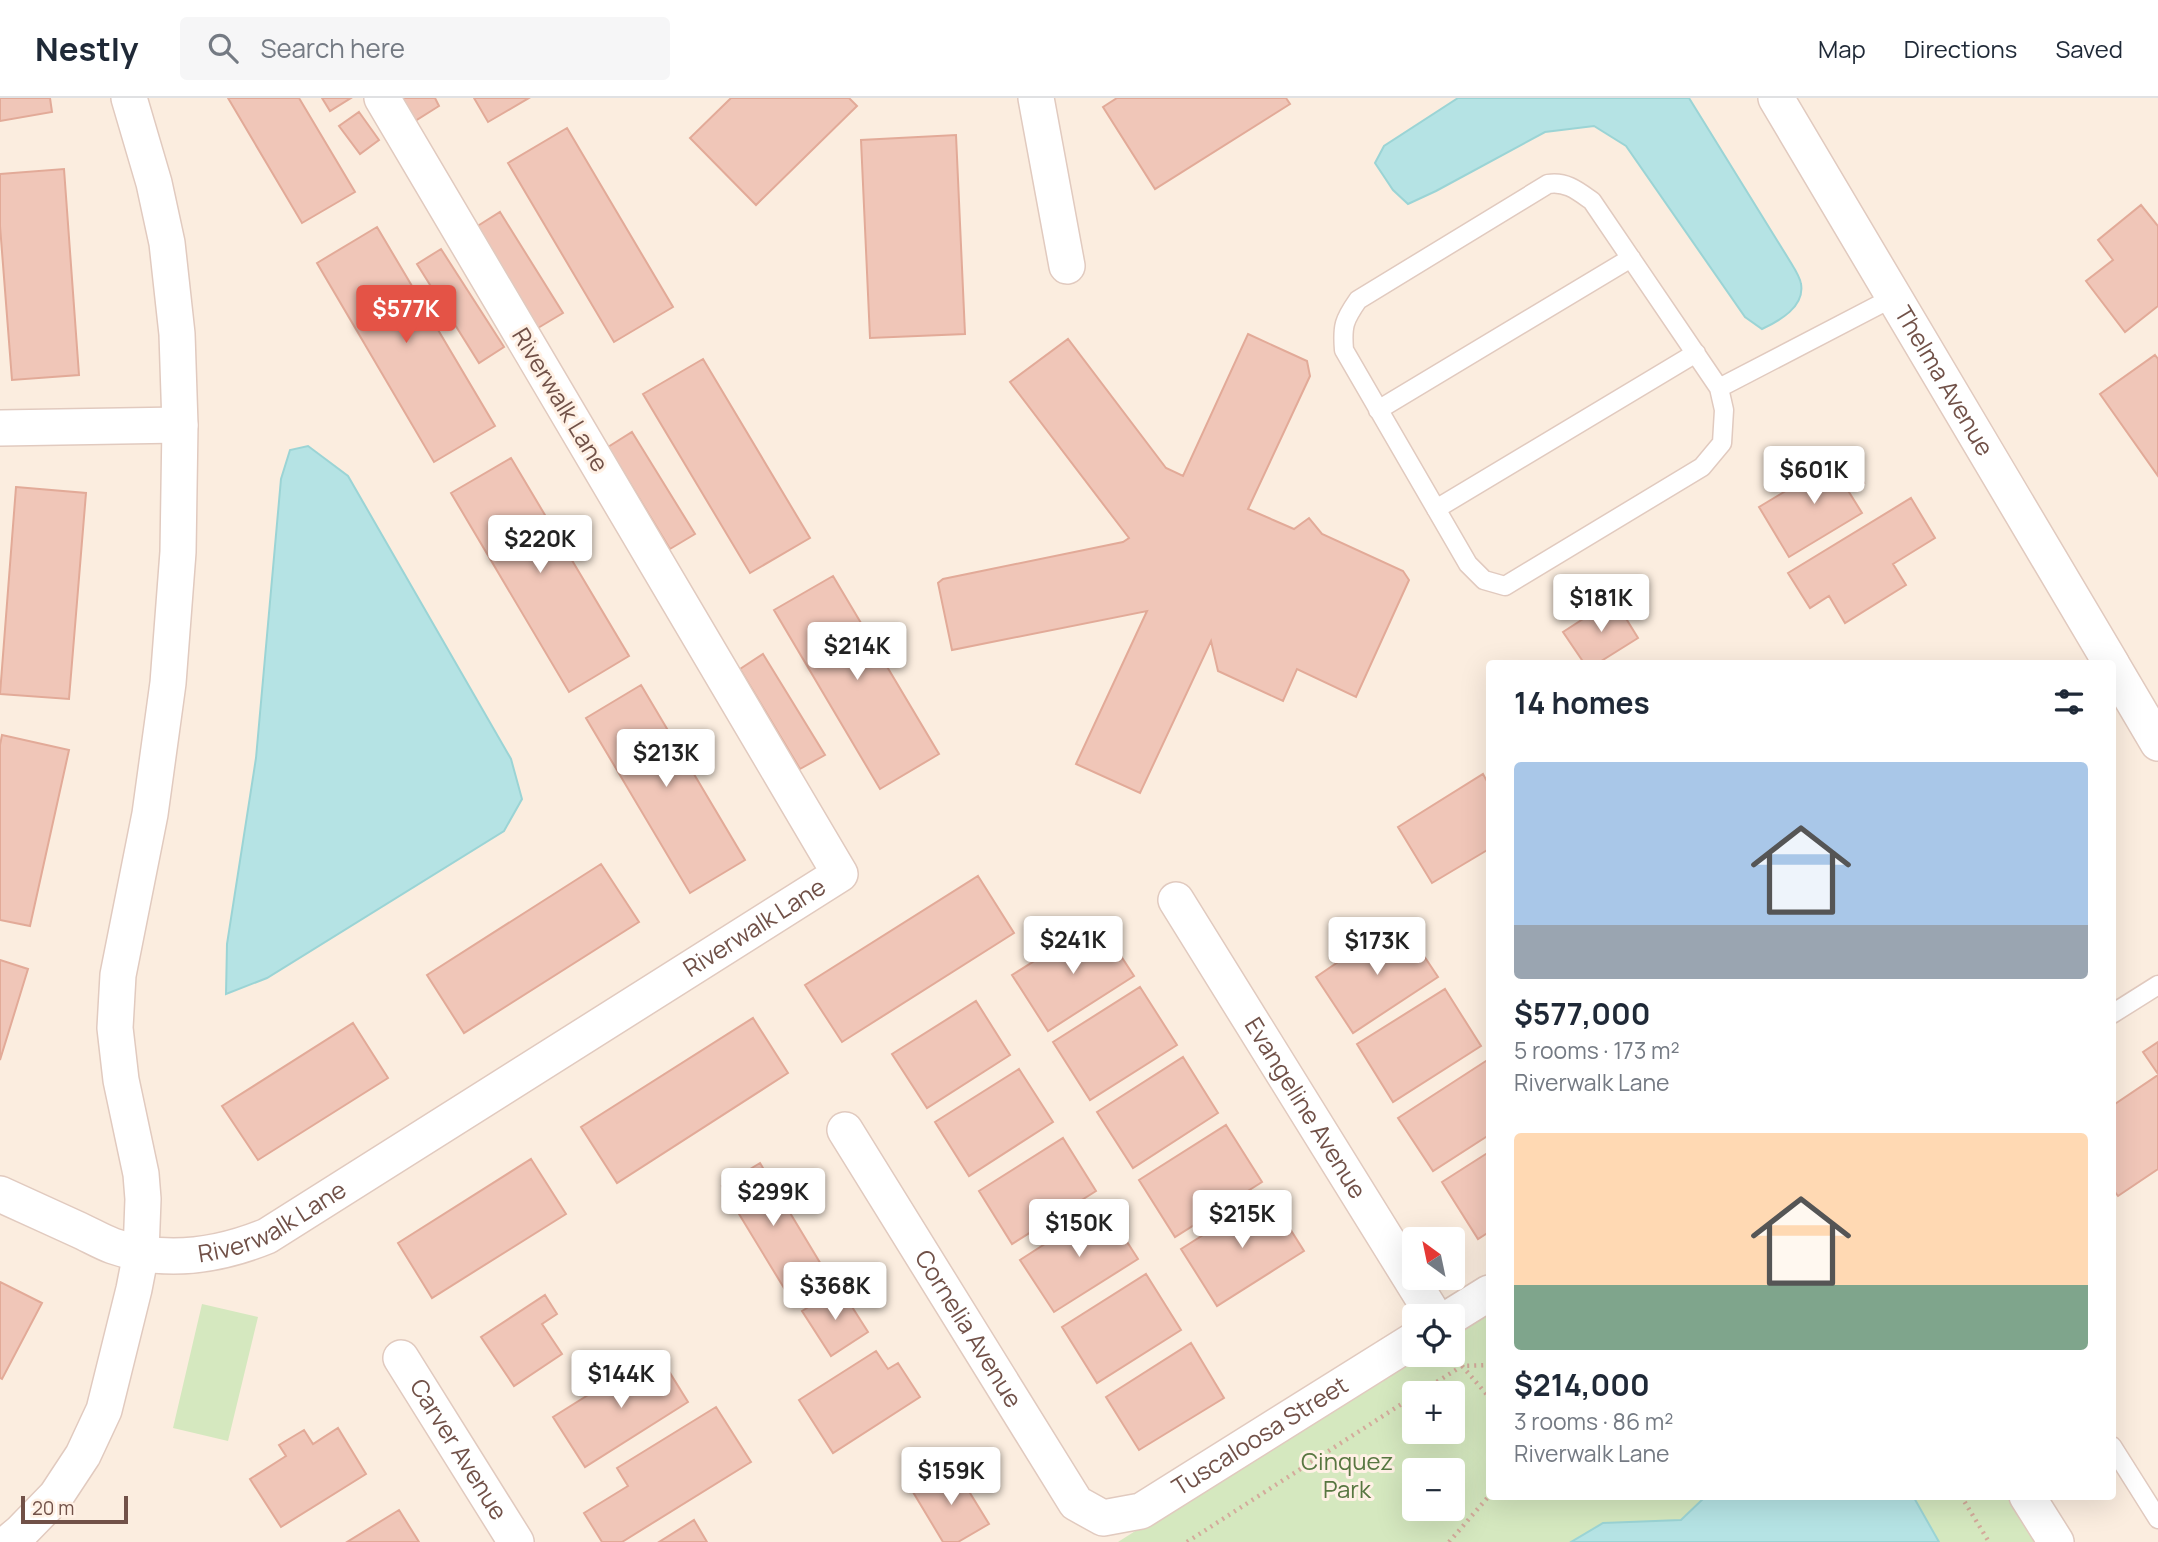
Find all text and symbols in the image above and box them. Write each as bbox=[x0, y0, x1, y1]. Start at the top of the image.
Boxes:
search box bbox=[180, 17, 670, 80]
text: Nestly bbox=[35, 26, 138, 71]
icon: search bbox=[204, 29, 242, 67]
text: Search here bbox=[260, 30, 405, 66]
text: Map bbox=[1818, 32, 1866, 65]
text: Directions bbox=[1904, 32, 2017, 65]
text: Saved bbox=[2055, 32, 2123, 65]
pin: $577K bbox=[357, 286, 455, 345]
text: $577K bbox=[372, 292, 440, 324]
street label: Thelma Avenue bbox=[1888, 299, 2002, 461]
street label: Riverwalk Lane bbox=[505, 321, 617, 477]
pin: $601K bbox=[1765, 446, 1863, 506]
text: $601K bbox=[1780, 453, 1848, 485]
pin: $220K bbox=[491, 516, 589, 575]
text: $220K bbox=[504, 522, 576, 554]
pin: $181K bbox=[1552, 574, 1650, 634]
text: $181K bbox=[1569, 581, 1633, 613]
pin: $214K bbox=[808, 622, 906, 682]
text: $214K bbox=[823, 629, 891, 661]
text: 14 homes bbox=[1514, 682, 1650, 723]
icon: filters bbox=[2050, 683, 2088, 721]
pin: $213K bbox=[617, 730, 715, 789]
text: $213K bbox=[633, 736, 699, 768]
icon: home bbox=[1738, 807, 1864, 933]
street label: Riverwalk Lane bbox=[676, 869, 831, 984]
pin: $241K bbox=[1024, 916, 1122, 976]
pin: $173K bbox=[1328, 918, 1426, 977]
text: $241K bbox=[1040, 923, 1106, 955]
text: $173K bbox=[1344, 924, 1410, 956]
text: $577,000 bbox=[1514, 993, 1650, 1034]
street label: Evangeline Avenue bbox=[1238, 1011, 1375, 1204]
text: 5 rooms · 173 m² bbox=[1514, 1034, 1680, 1066]
text: Riverwalk Lane bbox=[1514, 1066, 1670, 1098]
pin: $299K bbox=[724, 1168, 822, 1228]
street label: Riverwalk Lane bbox=[196, 1172, 352, 1269]
text: $299K bbox=[737, 1175, 809, 1207]
icon: home bbox=[1738, 1178, 1864, 1304]
pin: $215K bbox=[1193, 1190, 1291, 1250]
text: $215K bbox=[1209, 1197, 1275, 1229]
pin: $150K bbox=[1030, 1200, 1128, 1259]
text: $150K bbox=[1045, 1206, 1113, 1238]
north arrow bbox=[1402, 1227, 1465, 1290]
map controls bbox=[1402, 1227, 1465, 1521]
street label: Cornelia Avenue bbox=[908, 1243, 1031, 1413]
pin: $368K bbox=[786, 1262, 884, 1322]
text: $368K bbox=[799, 1269, 871, 1301]
button: locate bbox=[1402, 1304, 1465, 1367]
pin: $144K bbox=[572, 1350, 670, 1410]
text: $144K bbox=[587, 1357, 655, 1389]
text: $214,000 bbox=[1514, 1364, 1650, 1405]
street label: Tuscaloosa Street bbox=[1165, 1367, 1354, 1503]
street label: Carver Avenue bbox=[403, 1372, 516, 1526]
button: + bbox=[1402, 1381, 1465, 1444]
text: 3 rooms · 86 m² bbox=[1514, 1405, 1674, 1437]
text: Riverwalk Lane bbox=[1514, 1437, 1670, 1469]
park label: Cinquez Park bbox=[1301, 1444, 1393, 1505]
pin: $159K bbox=[902, 1448, 1000, 1507]
text: $159K bbox=[917, 1454, 985, 1486]
button: − bbox=[1402, 1458, 1465, 1521]
scale bar bbox=[21, 1493, 128, 1525]
text: 20 m bbox=[32, 1495, 74, 1521]

